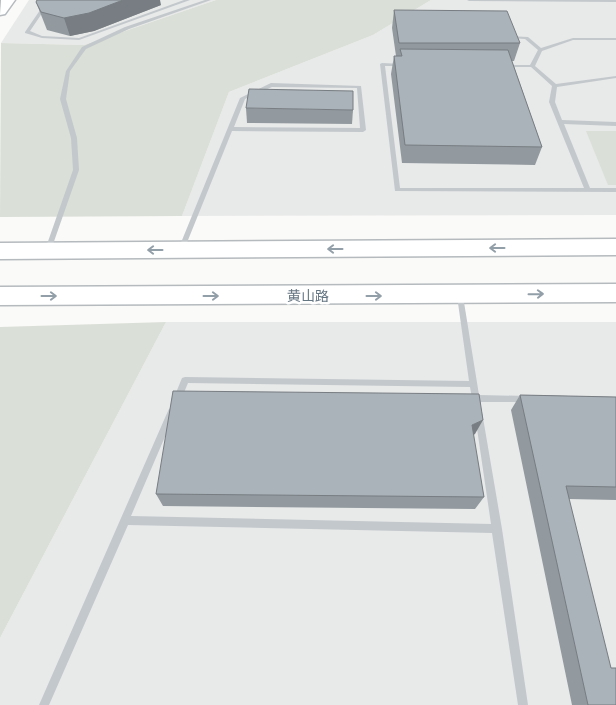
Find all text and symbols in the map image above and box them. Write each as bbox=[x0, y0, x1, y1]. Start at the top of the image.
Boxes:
one-way arrow bbox=[490, 243, 506, 253]
one-way arrow bbox=[327, 244, 344, 254]
one-way arrow bbox=[147, 245, 164, 255]
street label: 黄山路 bbox=[287, 288, 329, 304]
one-way arrow bbox=[528, 290, 544, 299]
one-way arrow bbox=[40, 291, 56, 301]
one-way arrow bbox=[202, 291, 219, 301]
one-way arrow bbox=[365, 291, 381, 301]

